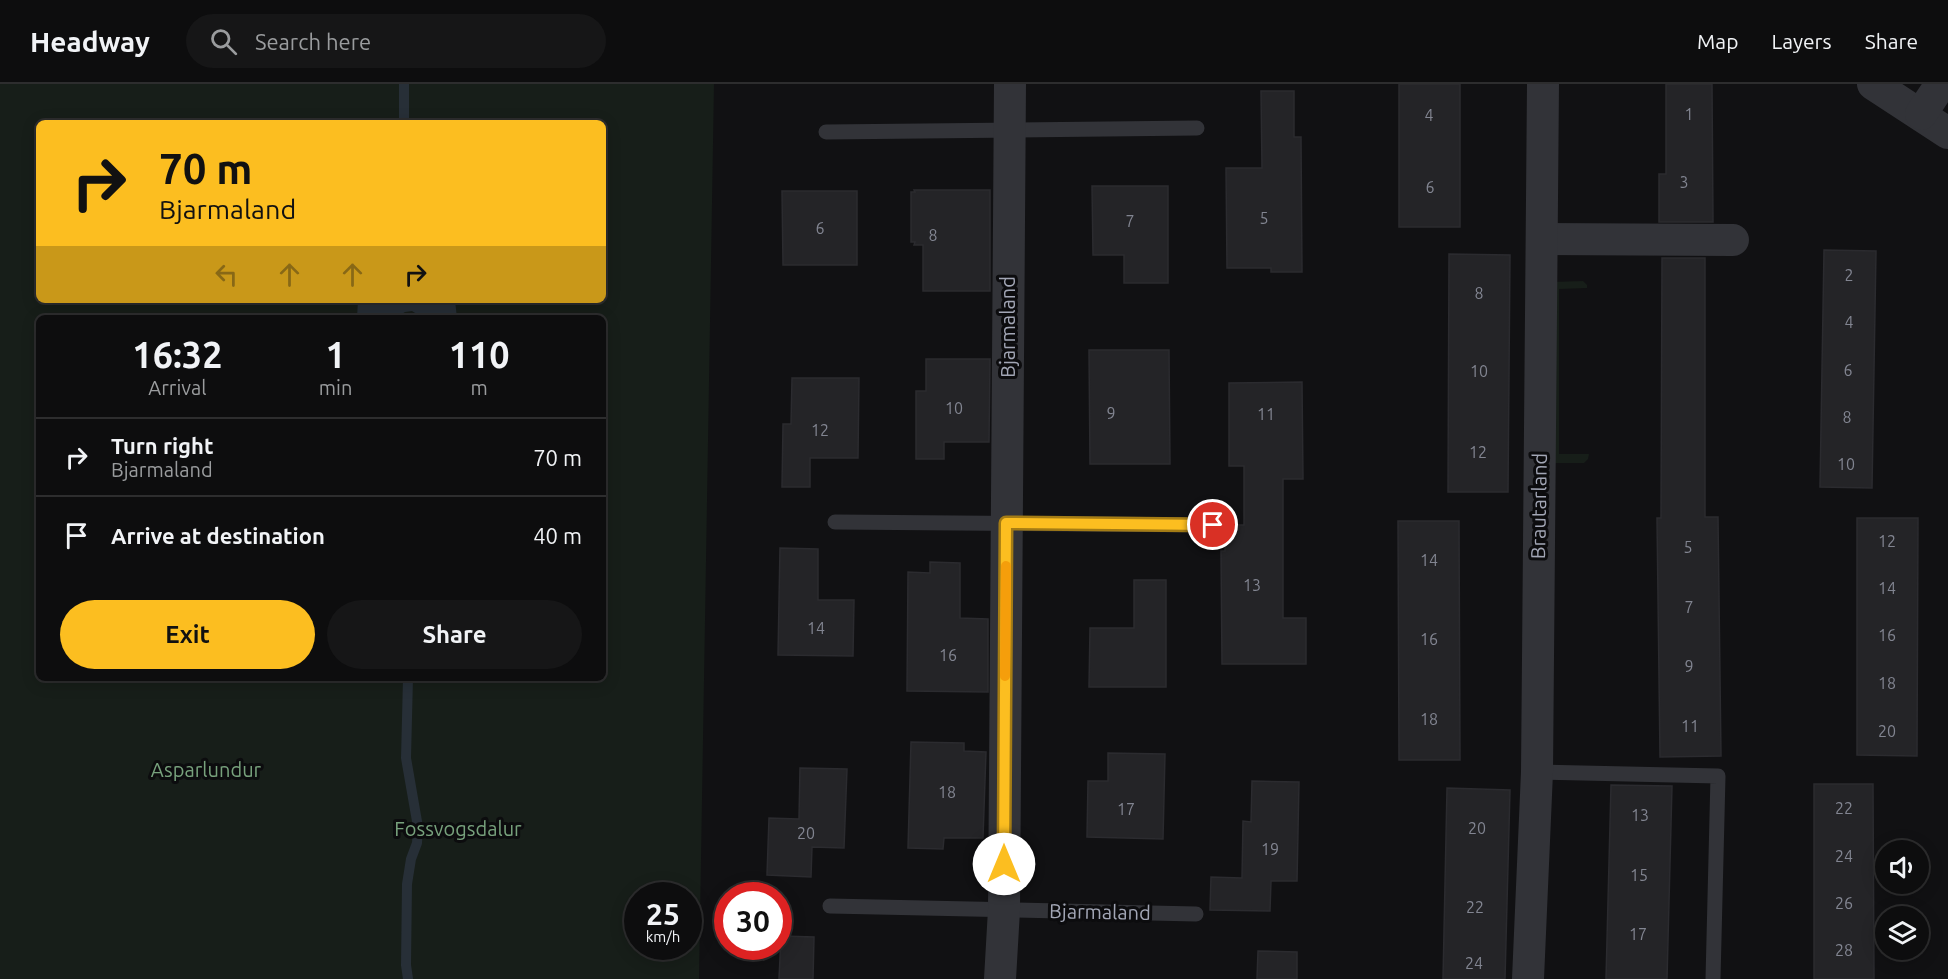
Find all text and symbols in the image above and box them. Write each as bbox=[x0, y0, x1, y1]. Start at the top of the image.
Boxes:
search box bbox=[186, 14, 606, 68]
icon: search bbox=[207, 25, 240, 58]
text: Headway bbox=[30, 26, 150, 57]
text: Search here bbox=[255, 29, 371, 54]
text: Map bbox=[1697, 29, 1738, 53]
text: Layers bbox=[1771, 29, 1832, 53]
text: Share bbox=[1865, 29, 1918, 53]
house number: 1 bbox=[1684, 105, 1694, 123]
house number: 4 bbox=[1424, 106, 1434, 124]
icon: right bbox=[60, 144, 138, 222]
text: 70 m bbox=[159, 145, 253, 192]
house number: 3 bbox=[1679, 173, 1689, 191]
house number: 6 bbox=[1425, 178, 1435, 196]
text: Bjarmaland bbox=[159, 194, 296, 224]
house number: 5 bbox=[1259, 209, 1269, 227]
house number: 7 bbox=[1125, 212, 1135, 230]
house number: 6 bbox=[815, 219, 825, 237]
house number: 8 bbox=[928, 226, 938, 244]
icon: left bbox=[210, 258, 243, 291]
icon: ahead bbox=[273, 258, 306, 291]
icon: ahead bbox=[336, 258, 369, 291]
icon: right bbox=[399, 258, 432, 291]
house number: 2 bbox=[1844, 266, 1854, 284]
street label: Bjarmaland bbox=[996, 276, 1019, 378]
house number: 8 bbox=[1474, 284, 1484, 302]
house number: 4 bbox=[1844, 313, 1854, 331]
text: 16:32 bbox=[132, 334, 222, 375]
text: 1 bbox=[325, 334, 346, 375]
text: 110 bbox=[449, 334, 510, 375]
house number: 6 bbox=[1843, 361, 1853, 379]
house number: 10 bbox=[1470, 362, 1488, 380]
text: Arrival bbox=[148, 376, 207, 399]
text: min bbox=[319, 376, 352, 399]
text: m bbox=[471, 376, 488, 399]
house number: 10 bbox=[945, 399, 963, 417]
house number: 9 bbox=[1106, 404, 1116, 422]
house number: 11 bbox=[1257, 405, 1275, 423]
house number: 8 bbox=[1842, 408, 1852, 426]
house number: 12 bbox=[811, 421, 829, 439]
text: Turn right bbox=[111, 433, 213, 458]
icon: right bbox=[60, 441, 93, 474]
house number: 12 bbox=[1469, 443, 1487, 461]
text: 70 m bbox=[533, 445, 582, 470]
street label: Brautarland bbox=[1526, 453, 1551, 559]
house number: 10 bbox=[1837, 455, 1855, 473]
text: Bjarmaland bbox=[111, 458, 213, 481]
pin bbox=[1187, 499, 1238, 550]
icon: arrive bbox=[1196, 508, 1229, 541]
icon: arrive bbox=[60, 519, 93, 552]
text: Arrive at destination bbox=[111, 523, 325, 548]
text: 40 m bbox=[533, 523, 582, 548]
house number: 12 bbox=[1878, 532, 1896, 550]
house number: 5 bbox=[1683, 538, 1693, 556]
house number: 14 bbox=[1420, 551, 1438, 569]
house number: 13 bbox=[1243, 576, 1261, 594]
house number: 14 bbox=[1878, 579, 1896, 597]
house number: 7 bbox=[1684, 598, 1694, 616]
button: Exit bbox=[60, 600, 315, 669]
button: Share bbox=[327, 600, 582, 669]
house number: 14 bbox=[807, 619, 825, 637]
house number: 16 bbox=[1878, 626, 1896, 644]
house number: 16 bbox=[1420, 630, 1438, 648]
house number: 16 bbox=[939, 646, 957, 664]
house number: 9 bbox=[1684, 657, 1694, 675]
house number: 18 bbox=[1878, 674, 1896, 692]
house number: 18 bbox=[1420, 710, 1438, 728]
house number: 11 bbox=[1681, 717, 1699, 735]
house number: 20 bbox=[1878, 722, 1896, 740]
park label: Asparlundur bbox=[151, 758, 262, 781]
house number: 18 bbox=[938, 783, 956, 801]
house number: 22 bbox=[1835, 799, 1853, 817]
house number: 17 bbox=[1117, 800, 1135, 818]
house number: 13 bbox=[1631, 806, 1649, 824]
park label: Fossvogsdalur bbox=[394, 817, 522, 840]
house number: 20 bbox=[1468, 819, 1486, 837]
house number: 20 bbox=[797, 824, 815, 842]
position arrow bbox=[972, 832, 1036, 896]
house number: 19 bbox=[1261, 840, 1279, 858]
map controls bbox=[1875, 840, 1929, 960]
button: sound bbox=[1875, 840, 1929, 894]
house number: 24 bbox=[1835, 847, 1853, 865]
house number: 15 bbox=[1630, 866, 1648, 884]
speed limit sign: 30 bbox=[714, 882, 792, 960]
house number: 26 bbox=[1835, 894, 1853, 912]
text: 25 bbox=[646, 897, 680, 931]
house number: 22 bbox=[1466, 898, 1484, 916]
street label: Bjarmaland bbox=[1049, 899, 1151, 924]
button: layers bbox=[1875, 906, 1929, 960]
house number: 17 bbox=[1629, 925, 1647, 943]
text: km/h bbox=[646, 928, 680, 945]
house number: 28 bbox=[1835, 941, 1853, 959]
house number: 24 bbox=[1465, 954, 1483, 972]

